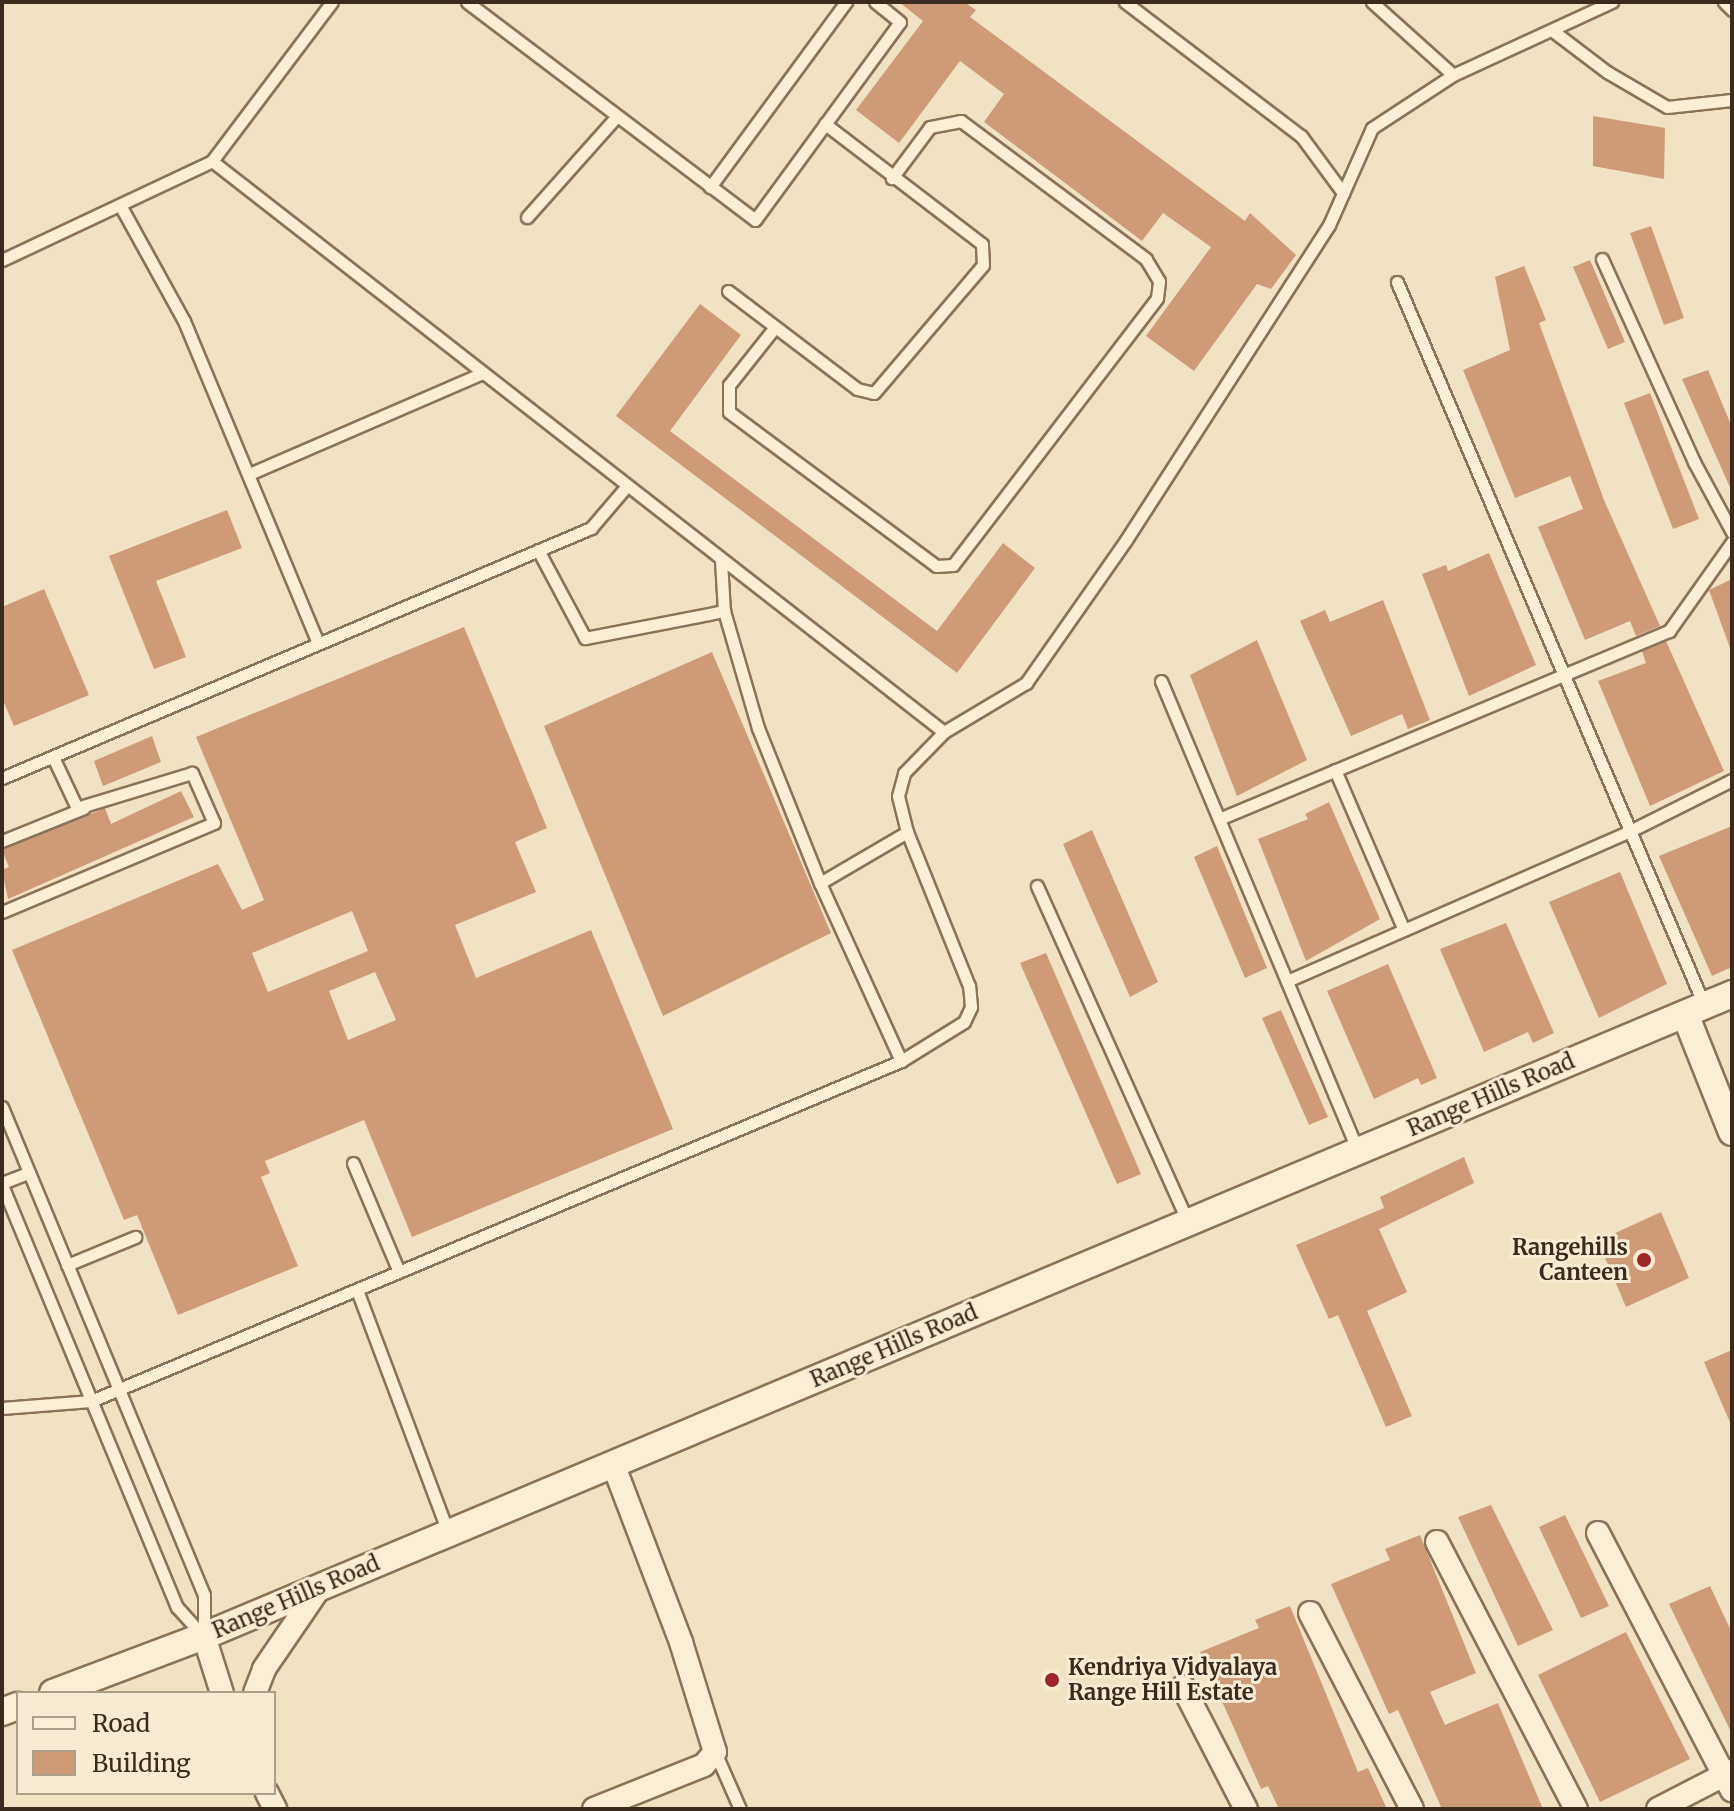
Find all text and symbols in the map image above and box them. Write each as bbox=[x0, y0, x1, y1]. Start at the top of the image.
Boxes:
street label: Range Hills Road bbox=[1403, 1048, 1579, 1142]
place label: Rangehills Canteen bbox=[1512, 1234, 1628, 1286]
marker: Rangehills Canteen bbox=[1635, 1251, 1653, 1269]
street label: Range Hills Road bbox=[806, 1299, 982, 1393]
street label: Range Hills Road bbox=[208, 1550, 384, 1644]
place label: Kendriya Vidyalaya Range Hill Estate bbox=[1068, 1654, 1277, 1706]
marker: Kendriya Vidyalaya Range Hill Estate bbox=[1043, 1671, 1061, 1689]
legend bbox=[16, 1691, 276, 1795]
text: Road bbox=[92, 1708, 150, 1739]
text: Building bbox=[92, 1748, 191, 1779]

